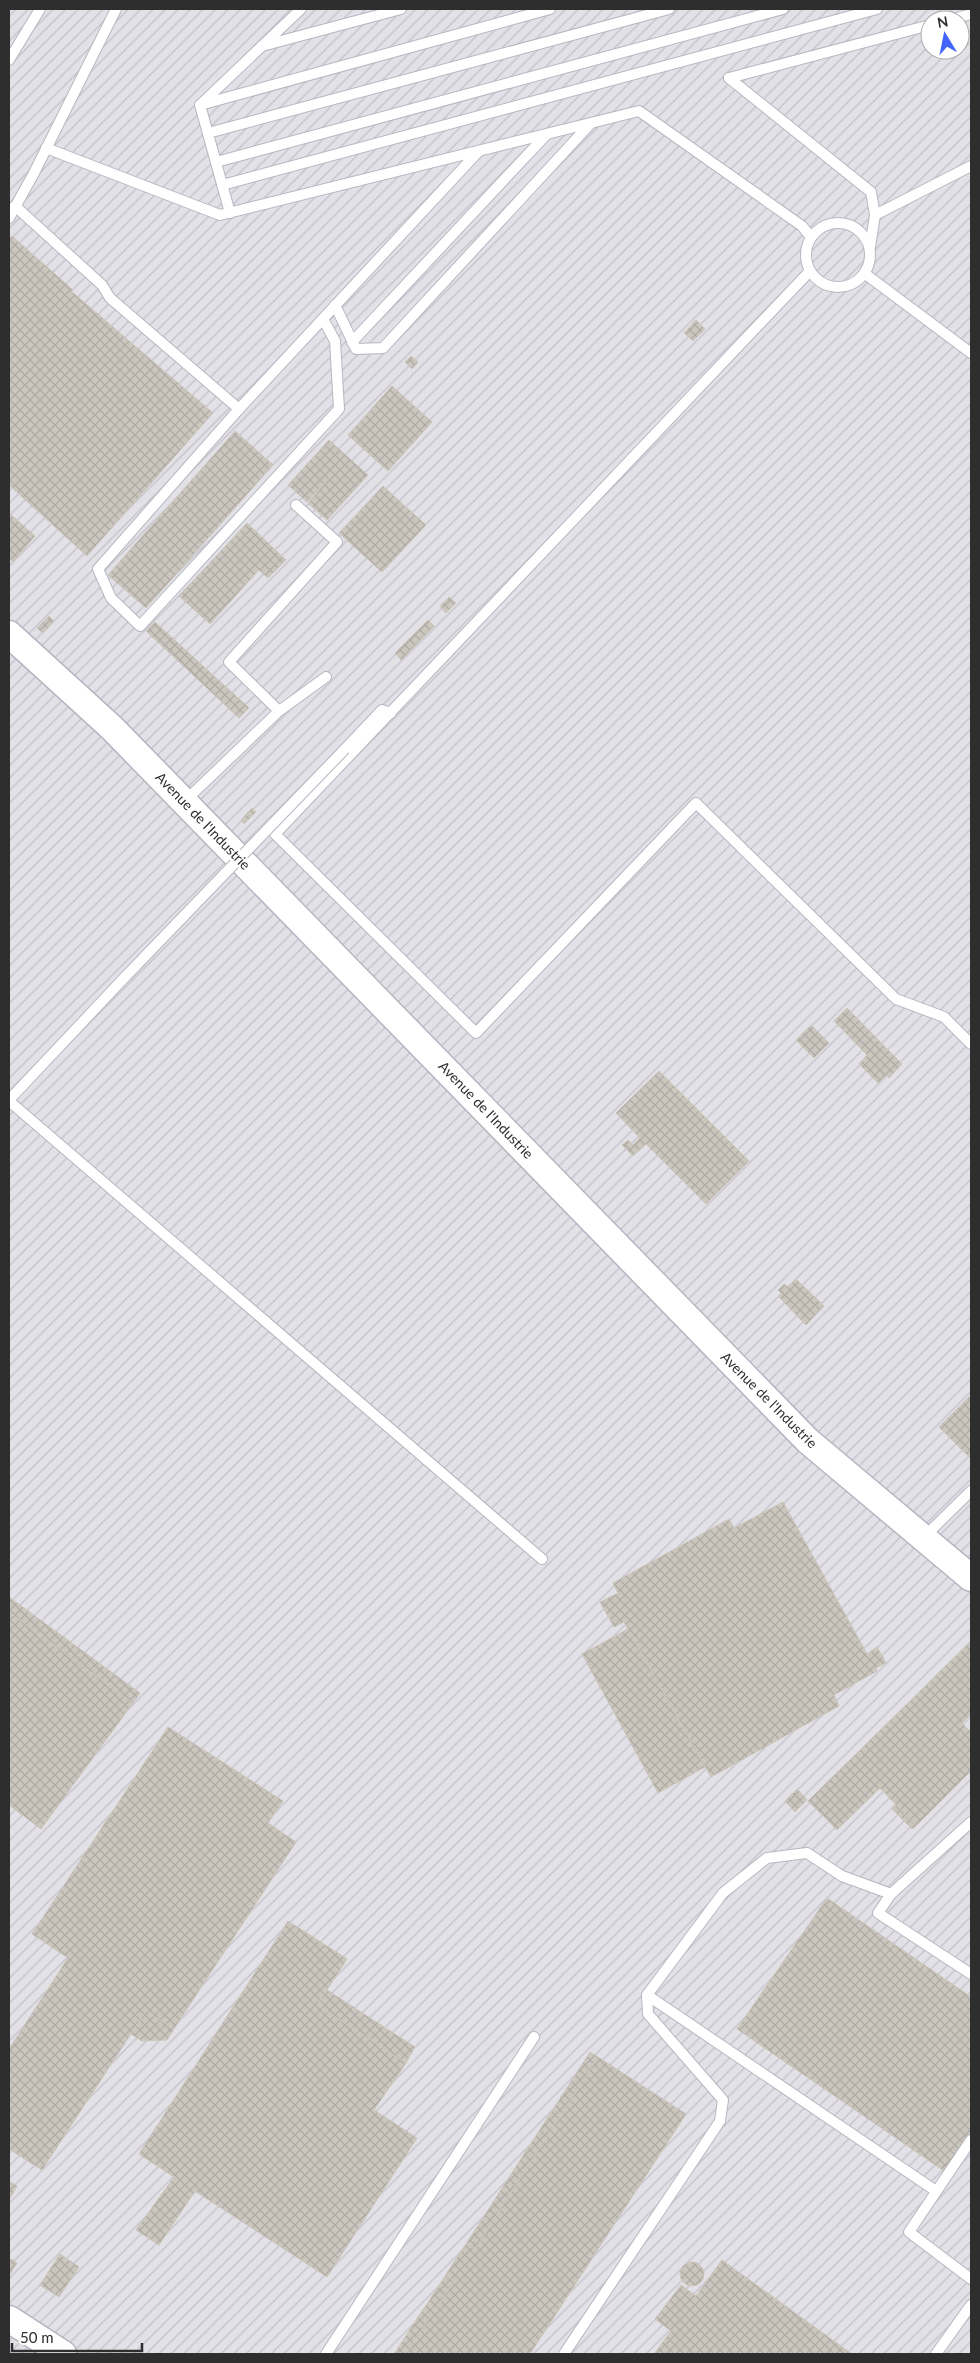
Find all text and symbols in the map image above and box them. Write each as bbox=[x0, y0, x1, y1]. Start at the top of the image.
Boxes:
north arrow bbox=[920, 10, 970, 60]
text: N bbox=[936, 12, 949, 31]
street label: Avenue de l'Industrie bbox=[152, 768, 254, 873]
street label: Avenue de l'Industrie bbox=[435, 1057, 537, 1162]
street label: Avenue de l'Industrie bbox=[718, 1348, 821, 1451]
scale bar bbox=[12, 2320, 142, 2352]
text: 50 m bbox=[20, 2328, 54, 2346]

